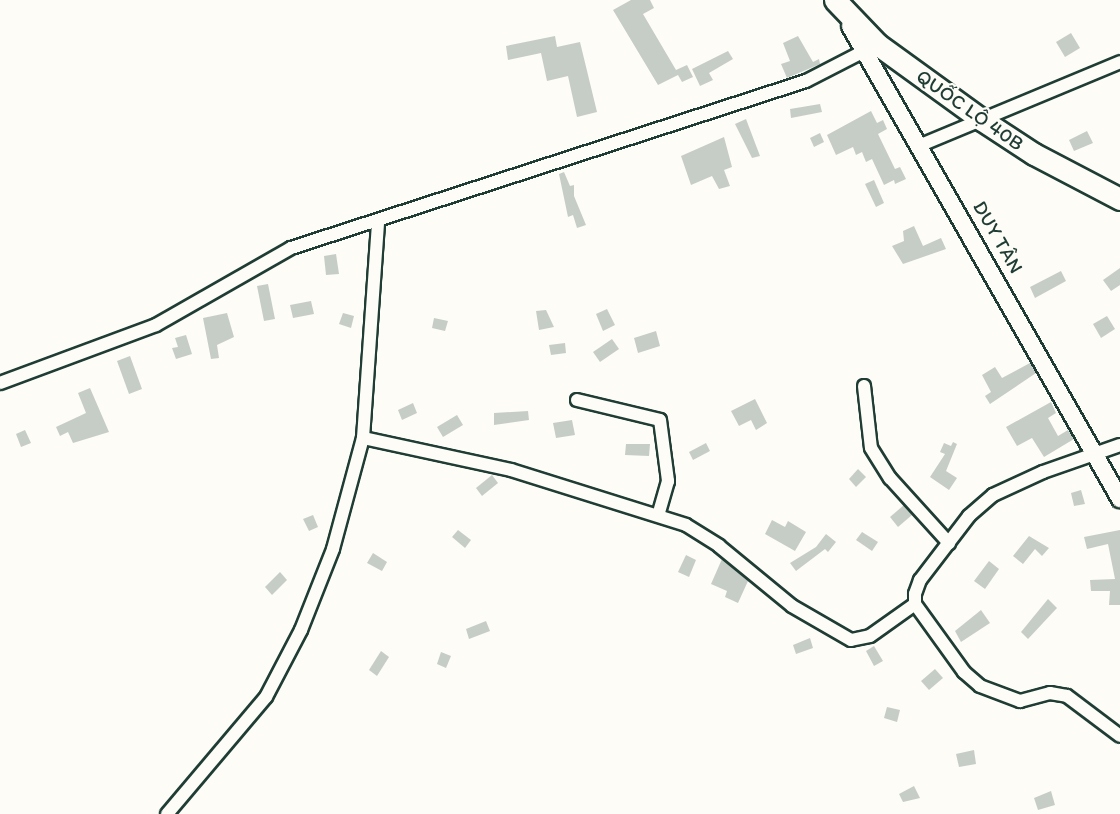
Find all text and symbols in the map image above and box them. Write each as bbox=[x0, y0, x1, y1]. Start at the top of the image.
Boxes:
street label: QUỐC LỘ 40B bbox=[912, 64, 1028, 156]
street label: DUY TÂN bbox=[968, 197, 1028, 277]

